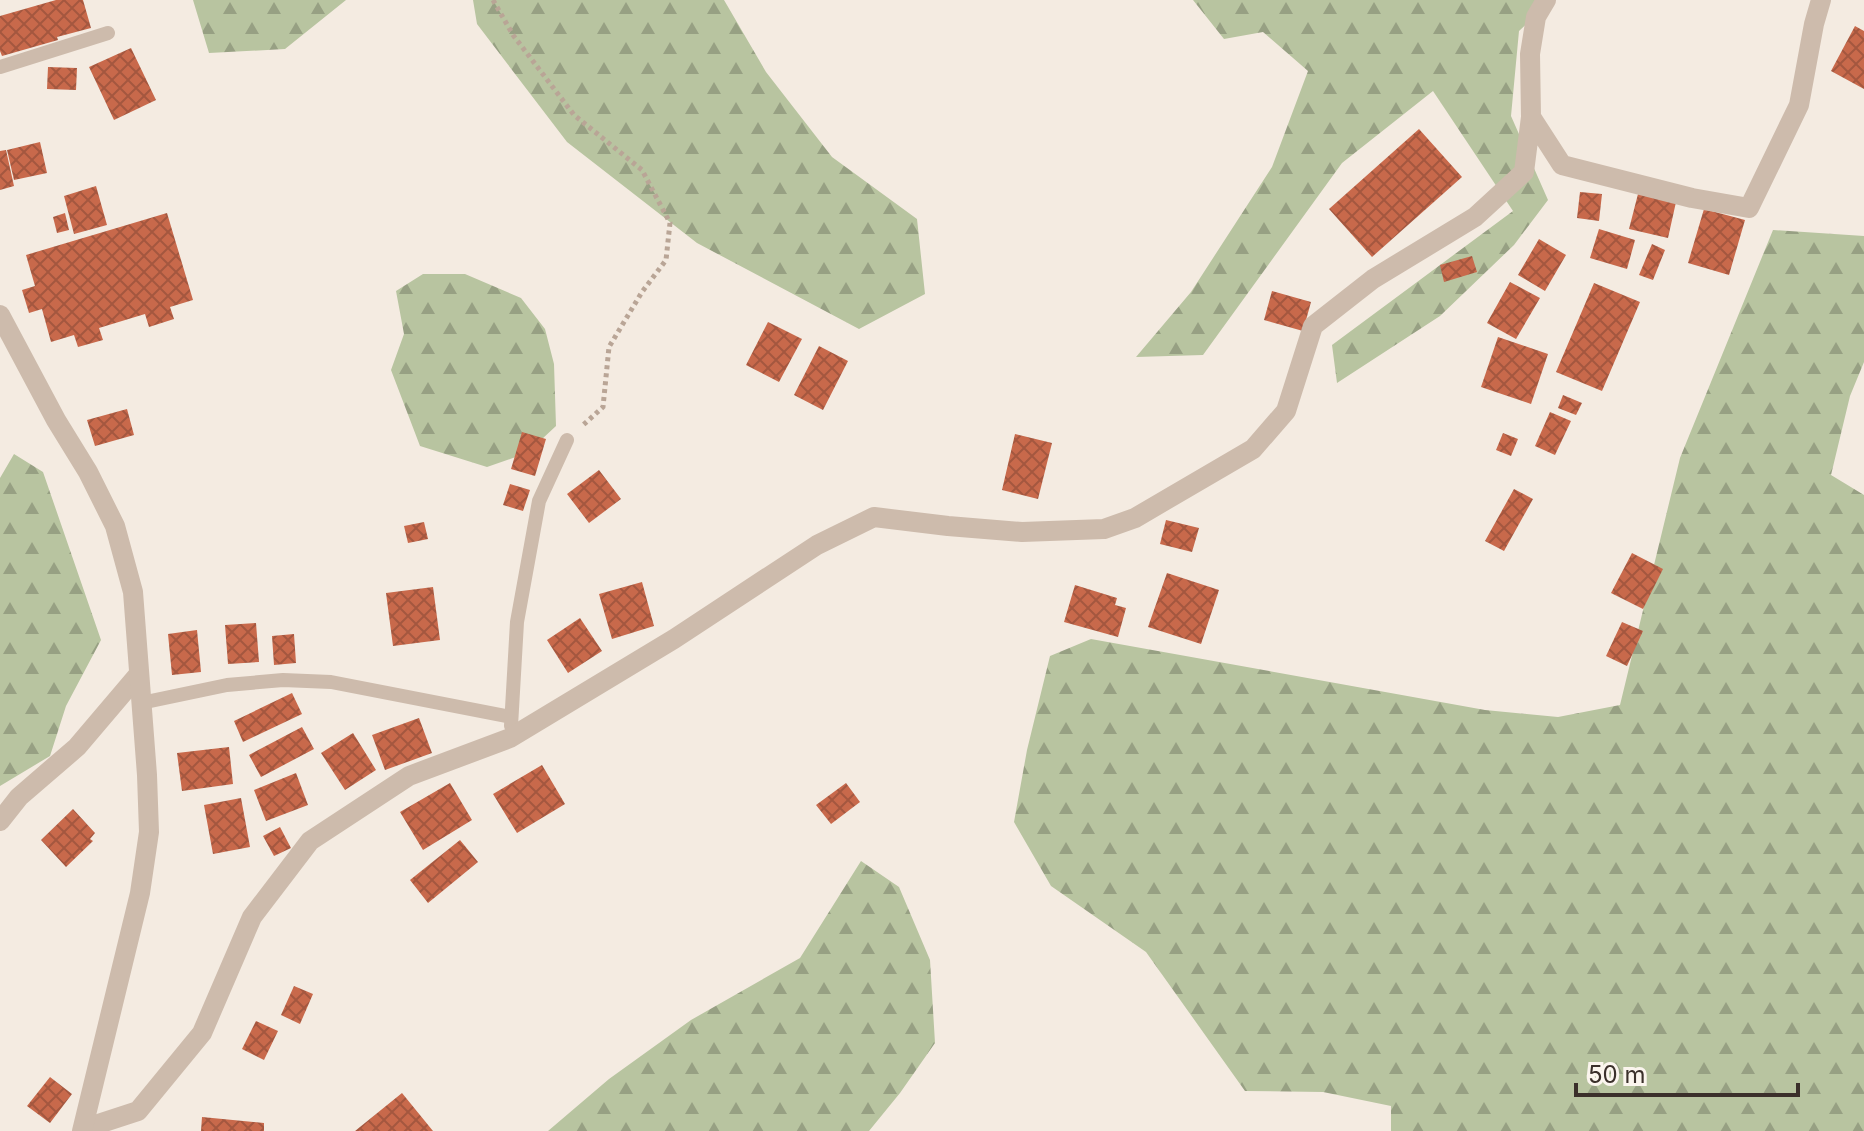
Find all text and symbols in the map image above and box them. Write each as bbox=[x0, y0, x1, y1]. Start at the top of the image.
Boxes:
scale bar bbox=[1576, 1047, 1798, 1097]
text: 50 m bbox=[1588, 1060, 1646, 1089]

